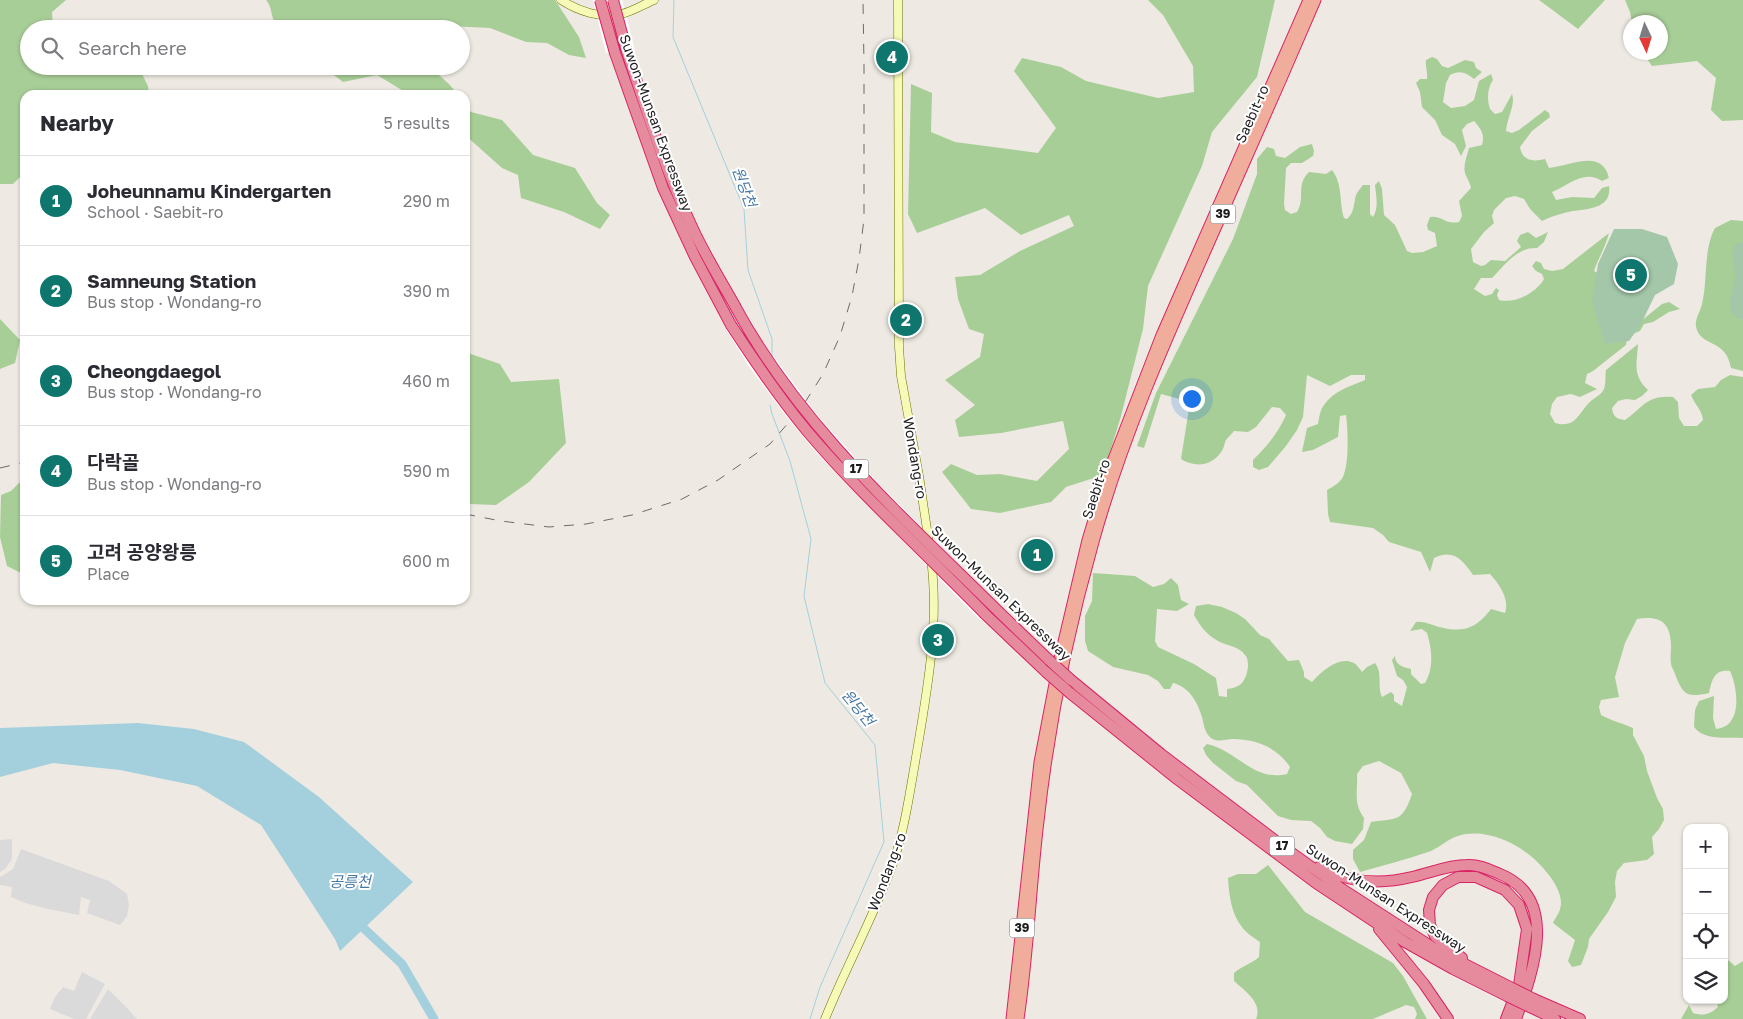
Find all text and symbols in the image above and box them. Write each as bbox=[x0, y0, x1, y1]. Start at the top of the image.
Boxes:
north arrow bbox=[1623, 15, 1668, 60]
search box bbox=[20, 20, 470, 75]
street label: Suwon-Munsan Expressway bbox=[616, 32, 697, 214]
icon: search bbox=[38, 34, 66, 62]
text: Search here bbox=[78, 36, 187, 59]
pin: 4 bbox=[876, 38, 908, 76]
street label: Saebit-ro bbox=[1231, 82, 1272, 145]
text: Nearby bbox=[40, 110, 114, 136]
text: 5 results bbox=[384, 113, 450, 133]
water label: 원당천 bbox=[729, 164, 761, 211]
text: Joheunnamu Kindergarten bbox=[87, 179, 331, 202]
text: 1 bbox=[52, 191, 60, 211]
text: 290 m bbox=[403, 191, 450, 211]
text: School · Saebit-ro bbox=[87, 202, 223, 222]
road number: 39 bbox=[1210, 204, 1236, 223]
pin: 5 bbox=[1615, 256, 1647, 294]
text: Samneung Station bbox=[87, 269, 256, 292]
text: 2 bbox=[51, 281, 61, 301]
text: 390 m bbox=[403, 281, 450, 301]
text: Bus stop · Wondang-ro bbox=[87, 292, 261, 312]
pin: 2 bbox=[890, 301, 922, 339]
text: Cheongdaegol bbox=[87, 359, 221, 382]
text: 3 bbox=[51, 371, 61, 391]
text: 460 m bbox=[402, 371, 450, 391]
text: Bus stop · Wondang-ro bbox=[87, 382, 261, 402]
your location bbox=[1179, 386, 1205, 412]
street label: Wondang-ro bbox=[900, 416, 931, 500]
text: 다락골 bbox=[87, 450, 139, 473]
street label: Saebit-ro bbox=[1078, 457, 1113, 521]
road number: 17 bbox=[844, 459, 868, 478]
text: 4 bbox=[51, 461, 61, 481]
text: 590 m bbox=[403, 461, 450, 481]
text: Bus stop · Wondang-ro bbox=[87, 474, 261, 494]
street label: Suwon-Munsan Expressway bbox=[928, 522, 1075, 664]
pin: 1 bbox=[1021, 536, 1053, 574]
text: 고려 공양왕릉 bbox=[87, 540, 197, 563]
text: 5 bbox=[51, 551, 61, 571]
text: 600 m bbox=[402, 551, 450, 571]
text: Place bbox=[87, 564, 130, 584]
pin: 3 bbox=[922, 621, 954, 659]
water label: 원당천 bbox=[839, 686, 880, 731]
map controls bbox=[1683, 824, 1728, 1004]
button: + bbox=[1683, 824, 1728, 869]
street label: Wondang-ro bbox=[864, 830, 909, 913]
road number: 17 bbox=[1270, 836, 1294, 856]
street label: Suwon-Munsan Expressway bbox=[1303, 839, 1470, 956]
button: − bbox=[1683, 869, 1728, 914]
water label: 공릉천 bbox=[329, 872, 373, 890]
button: locate bbox=[1683, 914, 1728, 959]
road number: 39 bbox=[1010, 918, 1034, 938]
button: layers bbox=[1683, 959, 1728, 1004]

